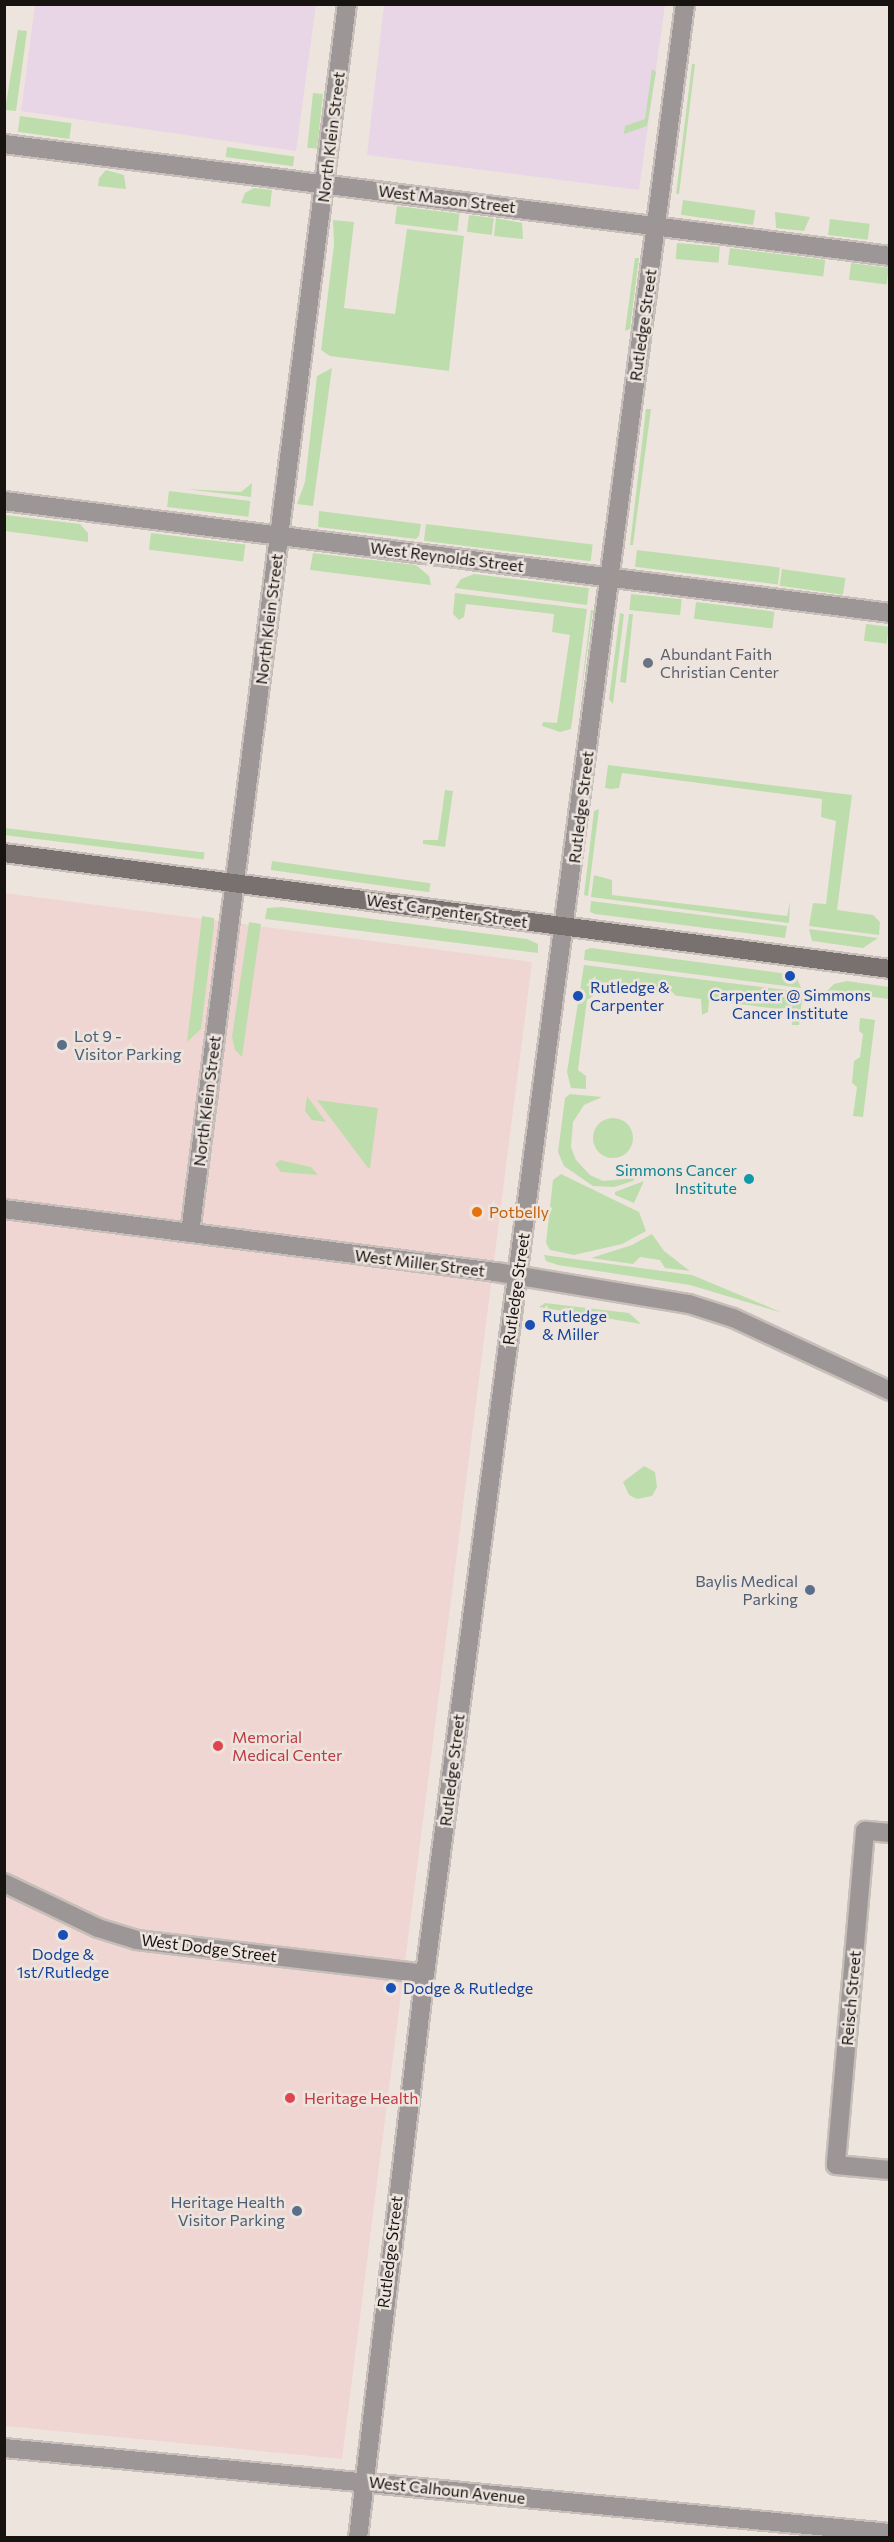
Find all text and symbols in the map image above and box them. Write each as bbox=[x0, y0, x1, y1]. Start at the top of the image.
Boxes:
street label: North Klein Street bbox=[313, 71, 349, 203]
street label: West Mason Street bbox=[377, 181, 517, 217]
street label: Rutledge Street bbox=[626, 268, 660, 382]
street label: West Reynolds Street bbox=[369, 538, 525, 576]
street label: North Klein Street bbox=[251, 553, 287, 685]
place label: Abundant Faith Christian Center bbox=[660, 644, 779, 682]
marker: Abundant Faith Christian Center bbox=[641, 656, 655, 670]
street label: Rutledge Street bbox=[565, 750, 597, 864]
street label: West Carpenter Street bbox=[365, 890, 529, 932]
marker: Carpenter @ Simmons Cancer Institute bbox=[783, 969, 797, 983]
place label: Rutledge & Carpenter bbox=[590, 977, 670, 1015]
place label: Carpenter @ Simmons Cancer Institute bbox=[709, 985, 871, 1023]
marker: Rutledge & Carpenter bbox=[571, 989, 585, 1003]
place label: Lot 9 - Visitor Parking bbox=[74, 1026, 181, 1064]
street label: North Klein Street bbox=[189, 1035, 225, 1167]
marker: Lot 9 - Visitor Parking bbox=[55, 1038, 69, 1052]
place label: Simmons Cancer Institute bbox=[615, 1160, 737, 1198]
marker: Simmons Cancer Institute bbox=[742, 1172, 756, 1186]
place label: Potbelly bbox=[489, 1202, 549, 1222]
marker: Potbelly bbox=[470, 1205, 484, 1219]
street label: Rutledge Street bbox=[499, 1232, 533, 1346]
street label: West Miller Street bbox=[354, 1245, 486, 1281]
place label: Rutledge & Miller bbox=[542, 1306, 607, 1344]
marker: Rutledge & Miller bbox=[523, 1318, 537, 1332]
place label: Baylis Medical Parking bbox=[695, 1571, 798, 1609]
marker: Baylis Medical Parking bbox=[803, 1583, 817, 1597]
street label: Rutledge Street bbox=[436, 1713, 468, 1827]
place label: Memorial Medical Center bbox=[232, 1727, 342, 1765]
marker: Memorial Medical Center bbox=[209, 1737, 227, 1755]
marker: Dodge & 1st/Rutledge bbox=[56, 1928, 70, 1942]
street label: West Dodge Street bbox=[140, 1930, 278, 1966]
place label: Dodge & 1st/Rutledge bbox=[17, 1944, 109, 1982]
street label: Reisch Street bbox=[837, 1950, 865, 2046]
place label: Dodge & Rutledge bbox=[403, 1978, 533, 1998]
marker: Dodge & Rutledge bbox=[384, 1981, 398, 1995]
place label: Heritage Health bbox=[304, 2088, 418, 2108]
marker: Heritage Health bbox=[281, 2089, 299, 2107]
place label: Heritage Health Visitor Parking bbox=[171, 2192, 285, 2230]
street label: Rutledge Street bbox=[374, 2195, 406, 2309]
marker: Heritage Health Visitor Parking bbox=[290, 2204, 304, 2218]
street label: West Calhoun Avenue bbox=[368, 2472, 526, 2508]

